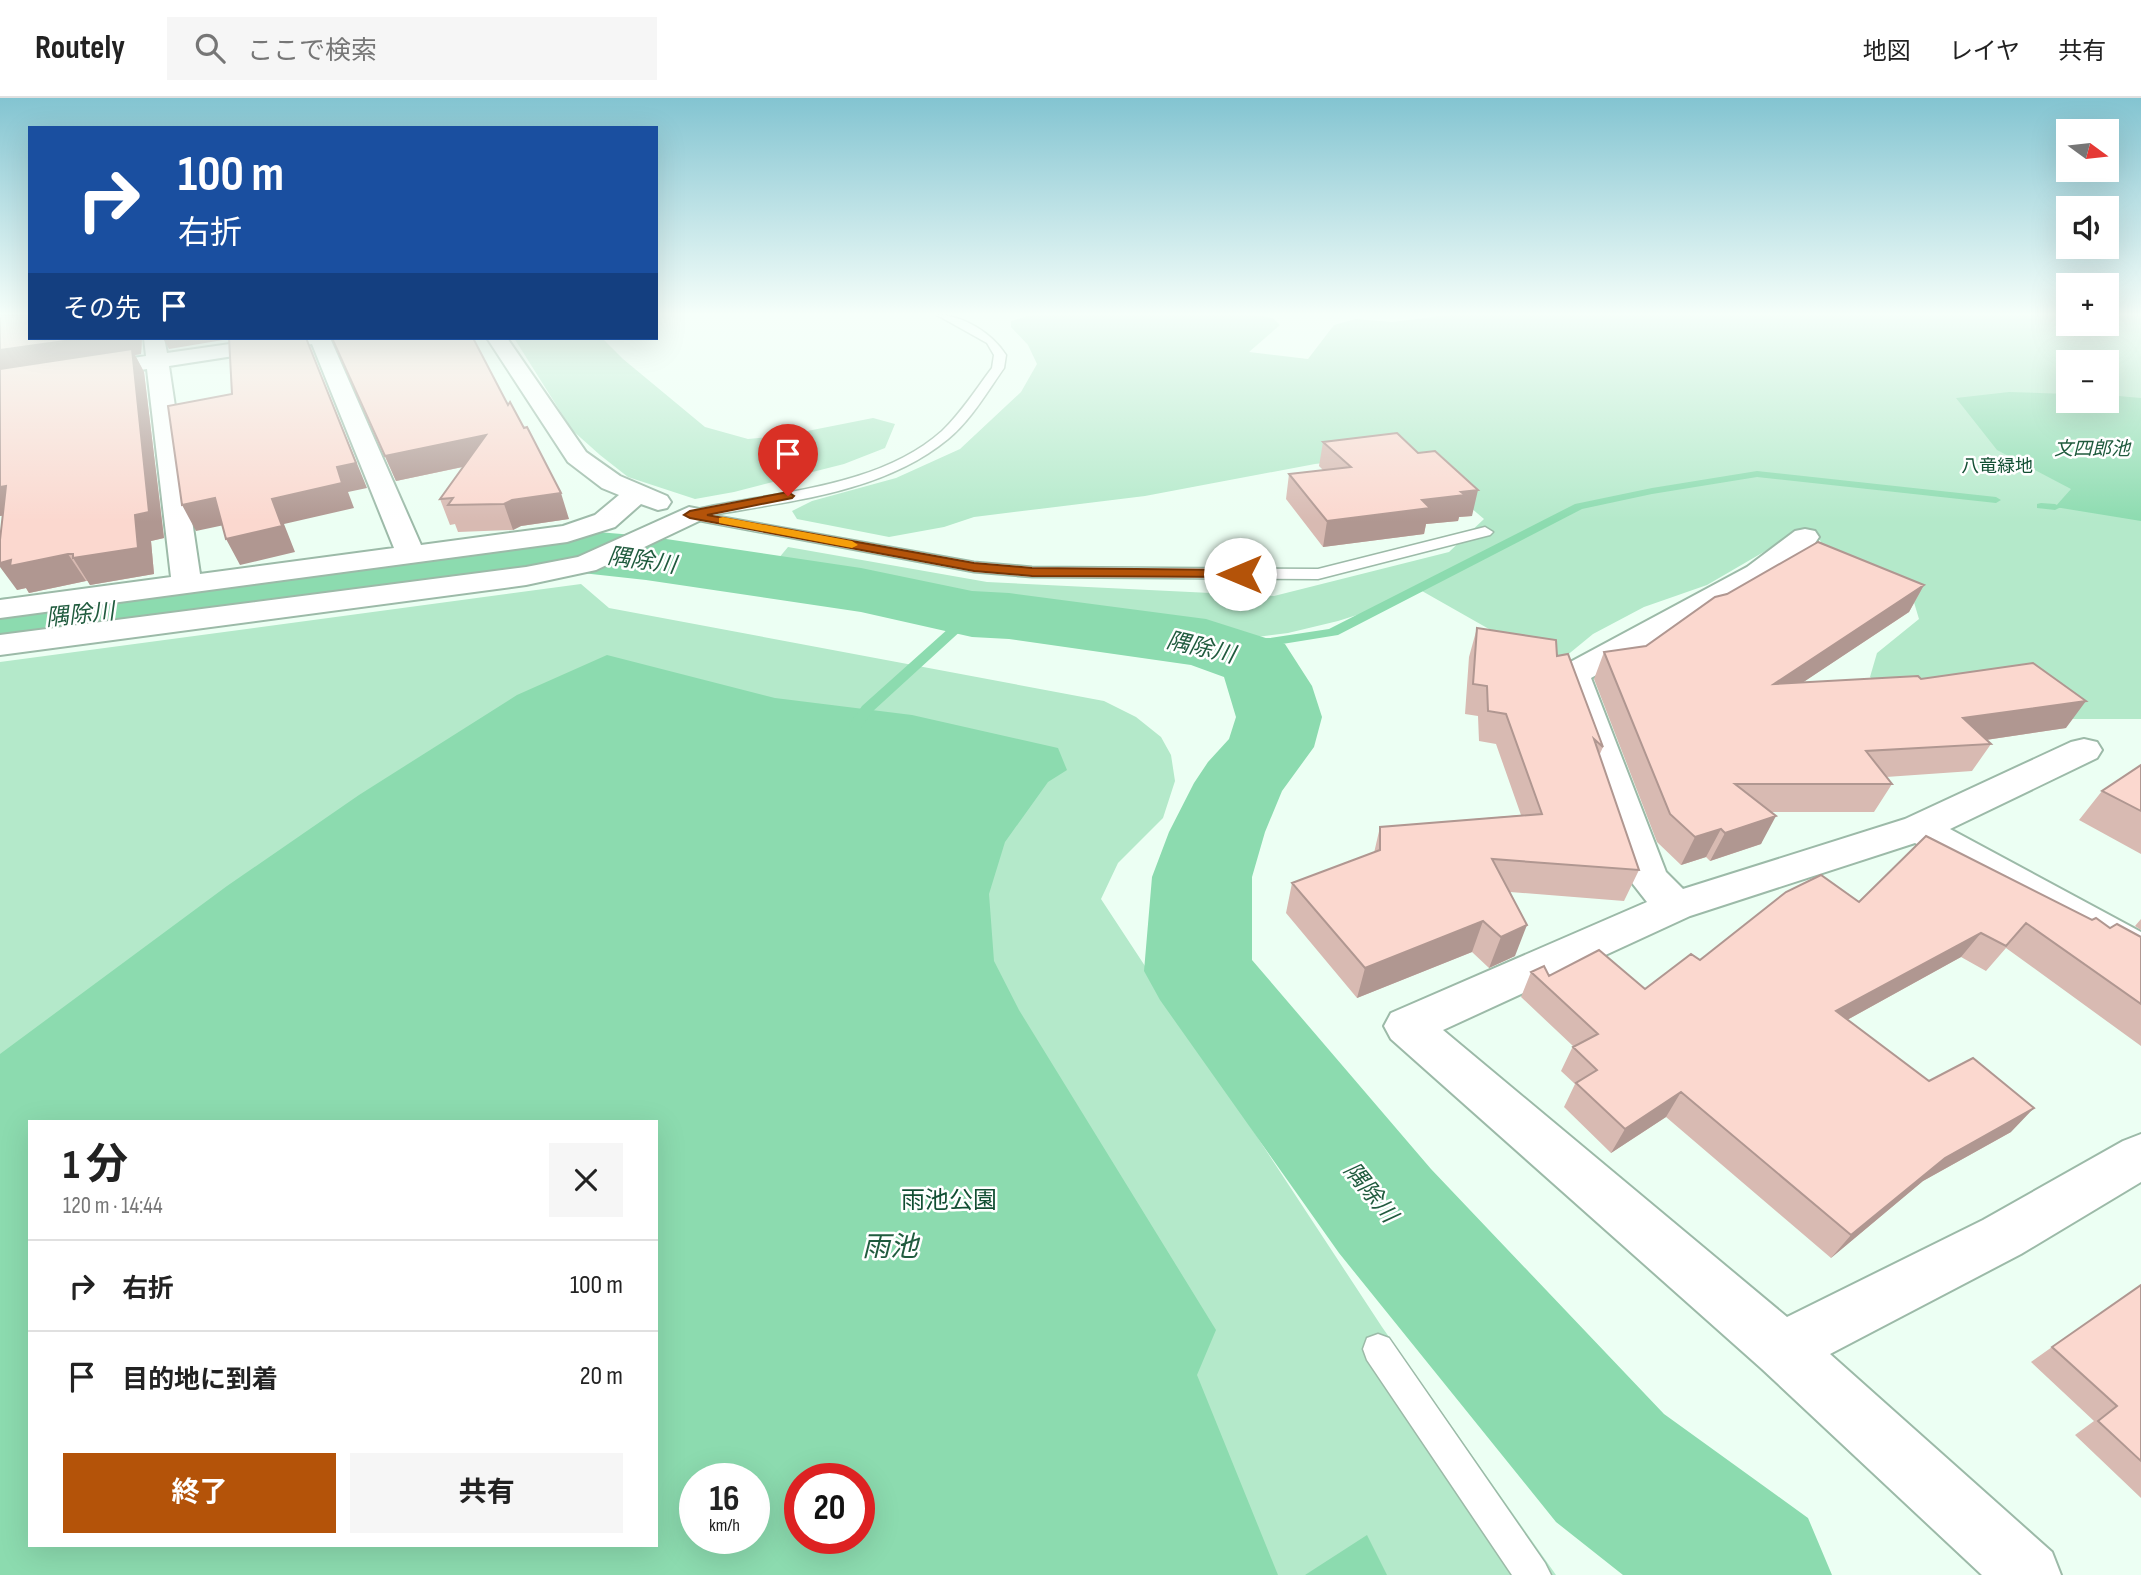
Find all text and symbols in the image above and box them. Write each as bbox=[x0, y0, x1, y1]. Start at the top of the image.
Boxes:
search box bbox=[167, 17, 657, 80]
text: Routely bbox=[35, 28, 125, 68]
icon: search bbox=[191, 29, 229, 67]
text: ここで検索 bbox=[247, 36, 377, 67]
text: 地図 bbox=[1863, 37, 1911, 66]
text: レイヤ bbox=[1949, 37, 2020, 66]
text: 共有 bbox=[2058, 37, 2106, 66]
north arrow bbox=[2056, 119, 2119, 182]
map controls bbox=[2056, 119, 2119, 413]
text: 100 m bbox=[178, 146, 284, 205]
icon: right bbox=[63, 154, 154, 245]
button: sound bbox=[2056, 196, 2119, 259]
text: 右折 bbox=[178, 214, 242, 253]
button: + bbox=[2056, 273, 2119, 336]
icon: arrive bbox=[155, 287, 193, 325]
text: その先 bbox=[63, 294, 141, 325]
button: − bbox=[2056, 350, 2119, 413]
pin bbox=[758, 424, 818, 496]
icon: arrive bbox=[769, 435, 807, 473]
water label: 文四郎池 bbox=[2054, 438, 2132, 461]
park label: 八竜緑地 bbox=[1961, 456, 2033, 477]
position arrow bbox=[1203, 537, 1277, 611]
water label: 隅除川 bbox=[606, 542, 681, 580]
water label: 隅除川 bbox=[44, 597, 119, 633]
water label: 隅除川 bbox=[1164, 627, 1240, 670]
text: 1 分 bbox=[63, 1140, 128, 1191]
button: close bbox=[549, 1143, 623, 1217]
water label: 隅除川 bbox=[1338, 1157, 1405, 1231]
park label: 雨池公園 bbox=[901, 1186, 997, 1215]
text: 120 m · 14:44 bbox=[63, 1192, 163, 1220]
water label: 雨池 bbox=[862, 1231, 921, 1264]
icon: right bbox=[63, 1267, 101, 1305]
text: 100 m bbox=[570, 1270, 623, 1301]
text: 右折 bbox=[122, 1274, 174, 1305]
icon: arrive bbox=[63, 1358, 101, 1396]
text: 20 m bbox=[580, 1361, 623, 1392]
text: 目的地に到着 bbox=[122, 1365, 278, 1396]
button: 終了 bbox=[63, 1453, 336, 1533]
button: 共有 bbox=[350, 1453, 623, 1533]
speed limit sign: 20 bbox=[784, 1463, 875, 1554]
text: 16 bbox=[709, 1478, 740, 1521]
text: km/h bbox=[709, 1515, 740, 1536]

